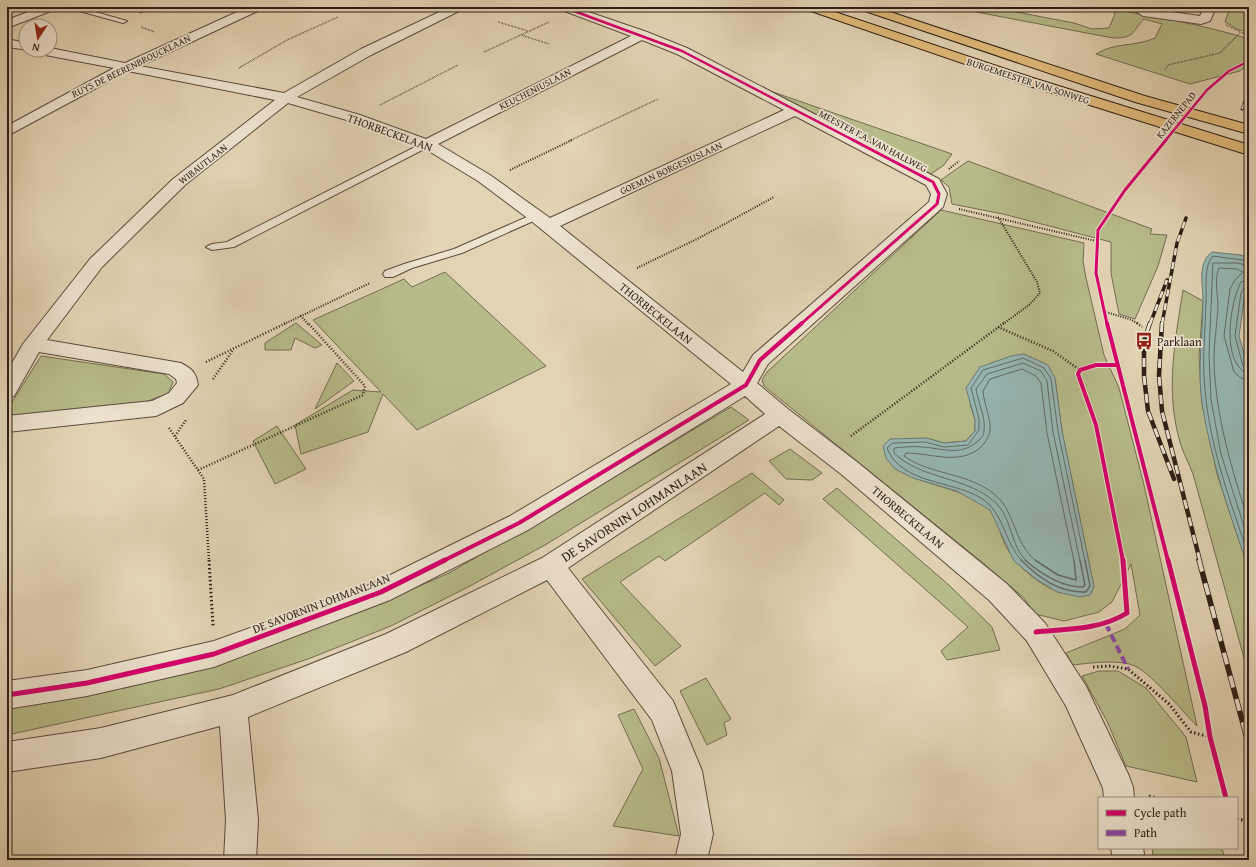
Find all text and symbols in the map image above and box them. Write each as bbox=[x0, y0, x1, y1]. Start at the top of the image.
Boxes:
north arrow bbox=[18, 18, 58, 58]
street label: RUYS DE BEERENBROUCKLAAN bbox=[69, 30, 193, 101]
text: N bbox=[30, 39, 41, 56]
street label: BURGEMEESTER VAN SONWEG bbox=[965, 54, 1091, 108]
street label: KEUCHENIUSLAAN bbox=[496, 64, 574, 114]
street label: KAZERNEPAD bbox=[1152, 88, 1200, 142]
street label: MEESTER F.A. VAN HALLWEG bbox=[816, 106, 930, 176]
street label: THORBECKELAAN bbox=[345, 109, 435, 155]
street label: GOEMAN BORGESIUSLAAN bbox=[617, 137, 725, 198]
street label: WIBAUTLAAN bbox=[175, 140, 231, 188]
street label: THORBECKELAAN bbox=[616, 278, 696, 348]
bus stop icon: Parklaan bbox=[1134, 331, 1154, 351]
place label: Parklaan bbox=[1157, 333, 1202, 350]
street label: DE SAVORNIN LOHMANLAAN bbox=[557, 457, 711, 567]
street label: THORBECKELAAN bbox=[868, 482, 948, 552]
street label: DE SAVORNIN LOHMANLAAN bbox=[250, 569, 392, 637]
legend bbox=[1098, 797, 1238, 849]
text: Cycle path bbox=[1134, 804, 1187, 821]
text: Path bbox=[1134, 824, 1157, 841]

